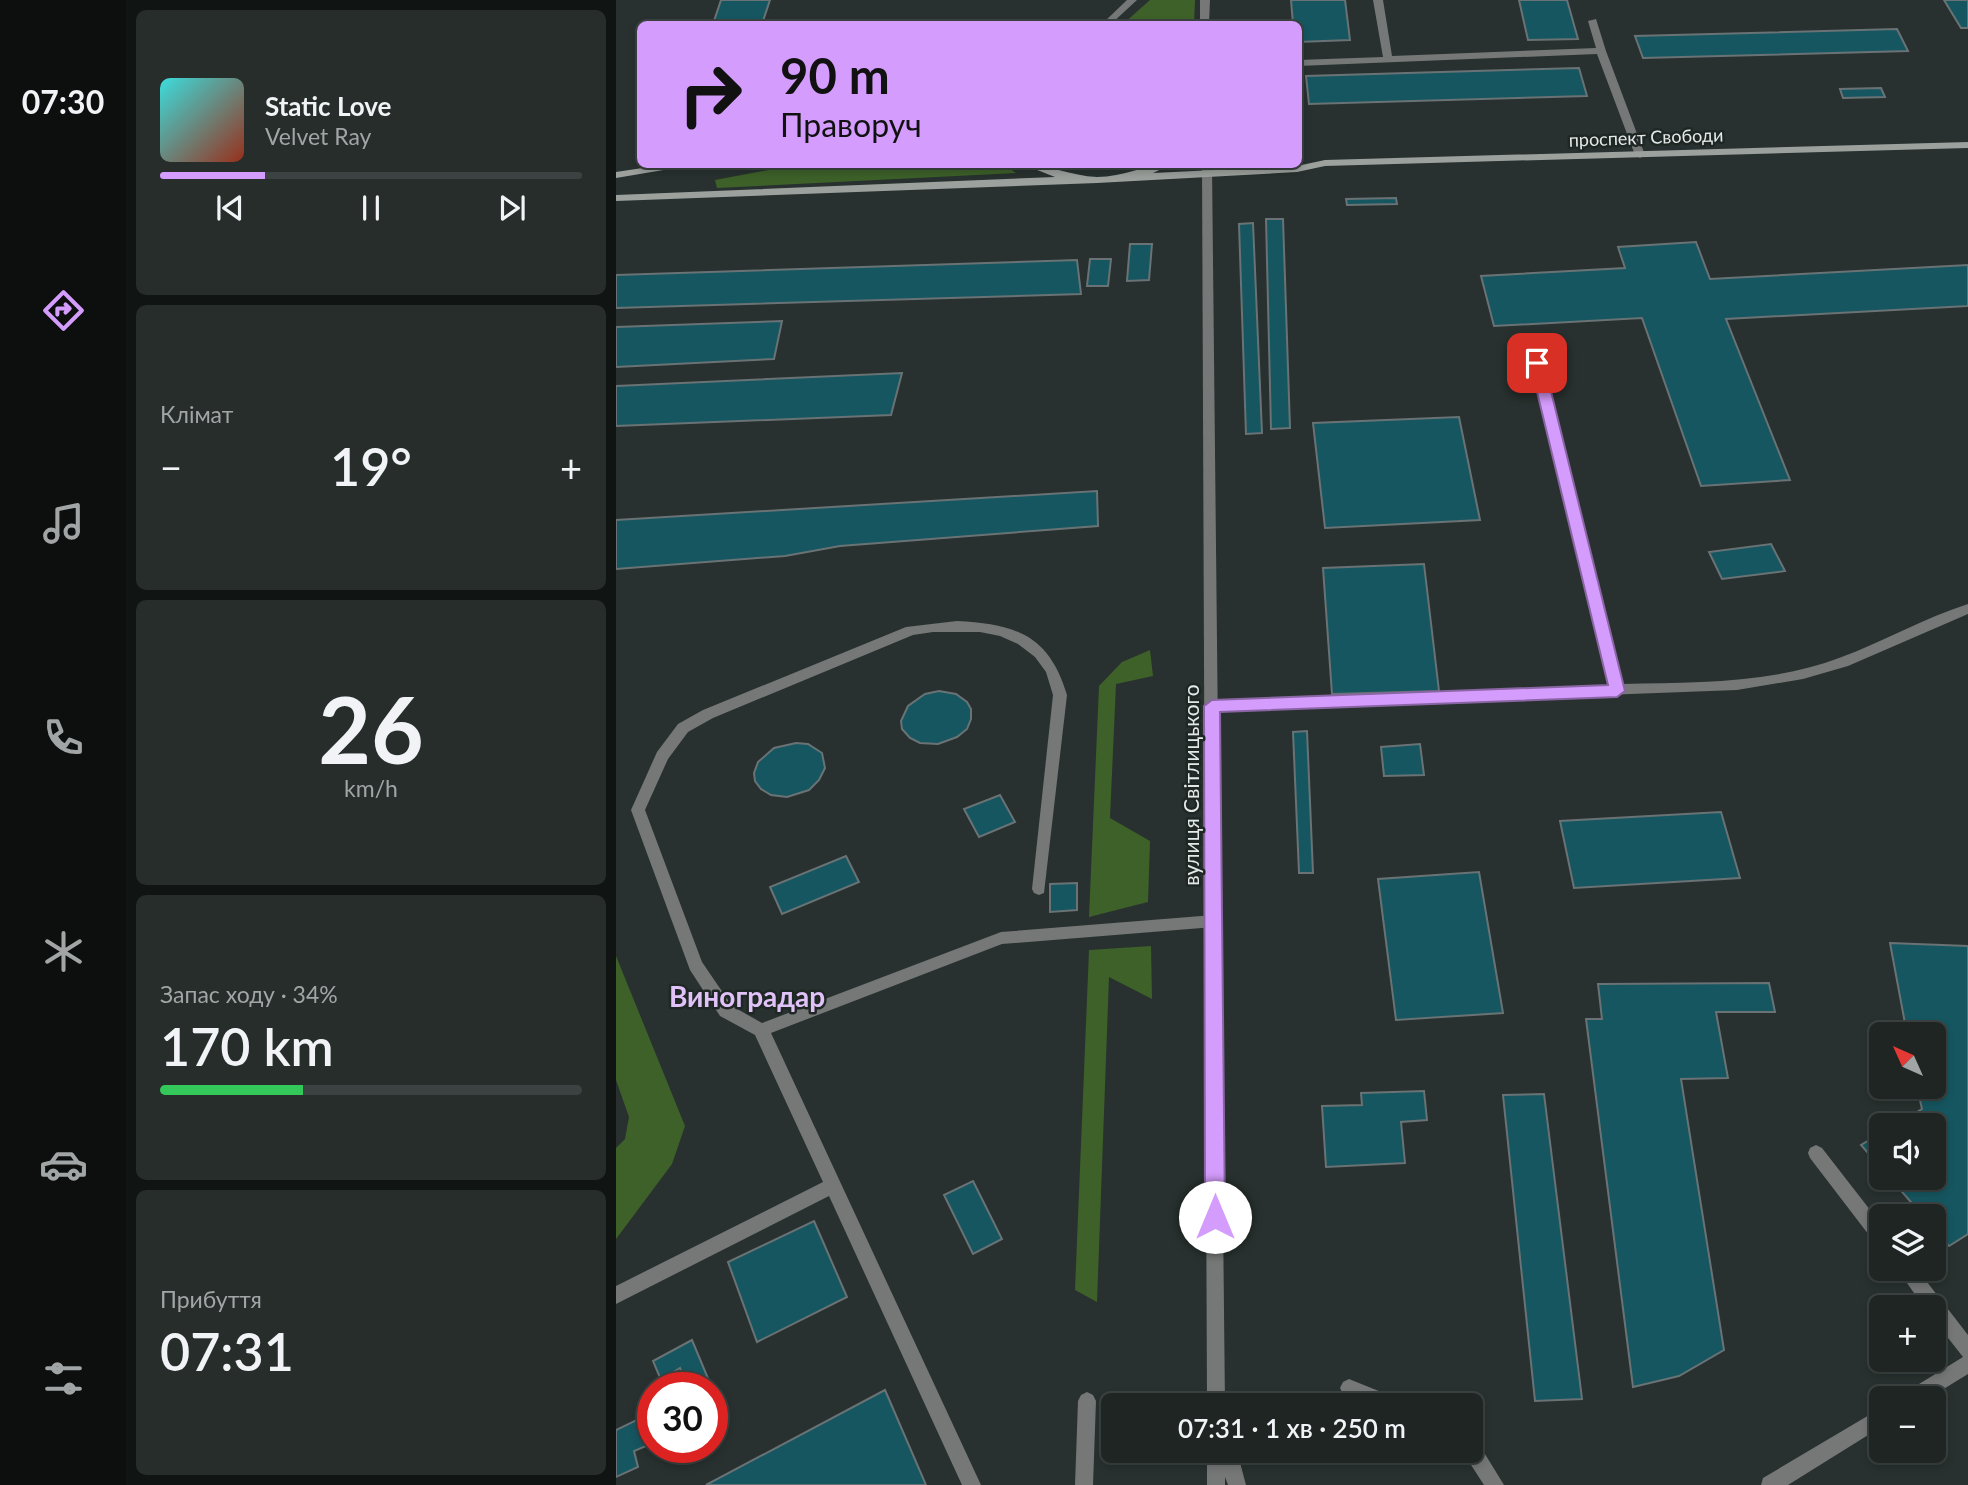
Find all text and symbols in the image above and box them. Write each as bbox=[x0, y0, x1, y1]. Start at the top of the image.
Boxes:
text: 90 m bbox=[780, 46, 890, 104]
icon: right bbox=[665, 49, 756, 140]
text: 07:30 bbox=[22, 82, 104, 121]
text: Static Love bbox=[265, 90, 392, 122]
text: Праворуч bbox=[780, 105, 922, 144]
text: Velvet Ray bbox=[265, 122, 371, 150]
street label: проспект Свободи bbox=[1568, 123, 1724, 151]
icon: previous bbox=[211, 189, 249, 227]
icon: pause bbox=[352, 189, 390, 227]
icon: next bbox=[493, 189, 531, 227]
icon: directions bbox=[39, 286, 88, 335]
pin bbox=[1507, 333, 1567, 393]
icon: arrive bbox=[1518, 344, 1556, 382]
text: Клімат bbox=[160, 400, 233, 428]
text: 19° bbox=[330, 435, 412, 497]
text: − bbox=[160, 444, 182, 490]
text: + bbox=[560, 444, 582, 490]
icon: music bbox=[39, 499, 88, 548]
text: 26 bbox=[318, 674, 424, 783]
street label: вулиця Світлицького bbox=[1178, 684, 1203, 886]
icon: phone bbox=[39, 713, 88, 762]
text: km/h bbox=[344, 774, 398, 802]
icon: climate bbox=[39, 927, 88, 976]
district label: Виноградар bbox=[669, 979, 825, 1013]
text: Запас ходу · 34% bbox=[160, 980, 338, 1008]
text: 170 km bbox=[160, 1015, 334, 1077]
north arrow bbox=[1869, 1022, 1946, 1099]
map controls bbox=[1869, 1022, 1946, 1463]
button: sound bbox=[1869, 1113, 1946, 1190]
icon: car bbox=[39, 1140, 88, 1189]
position arrow bbox=[1178, 1180, 1252, 1254]
button: layers bbox=[1869, 1204, 1946, 1281]
text: Прибуття bbox=[160, 1285, 262, 1313]
button: + bbox=[1869, 1295, 1946, 1372]
text: 07:31 bbox=[160, 1320, 294, 1382]
icon: filters bbox=[39, 1354, 88, 1403]
speed limit sign: 30 bbox=[637, 1372, 728, 1463]
button: − bbox=[1869, 1386, 1946, 1463]
text: 07:31 · 1 хв · 250 m bbox=[1178, 1412, 1406, 1444]

